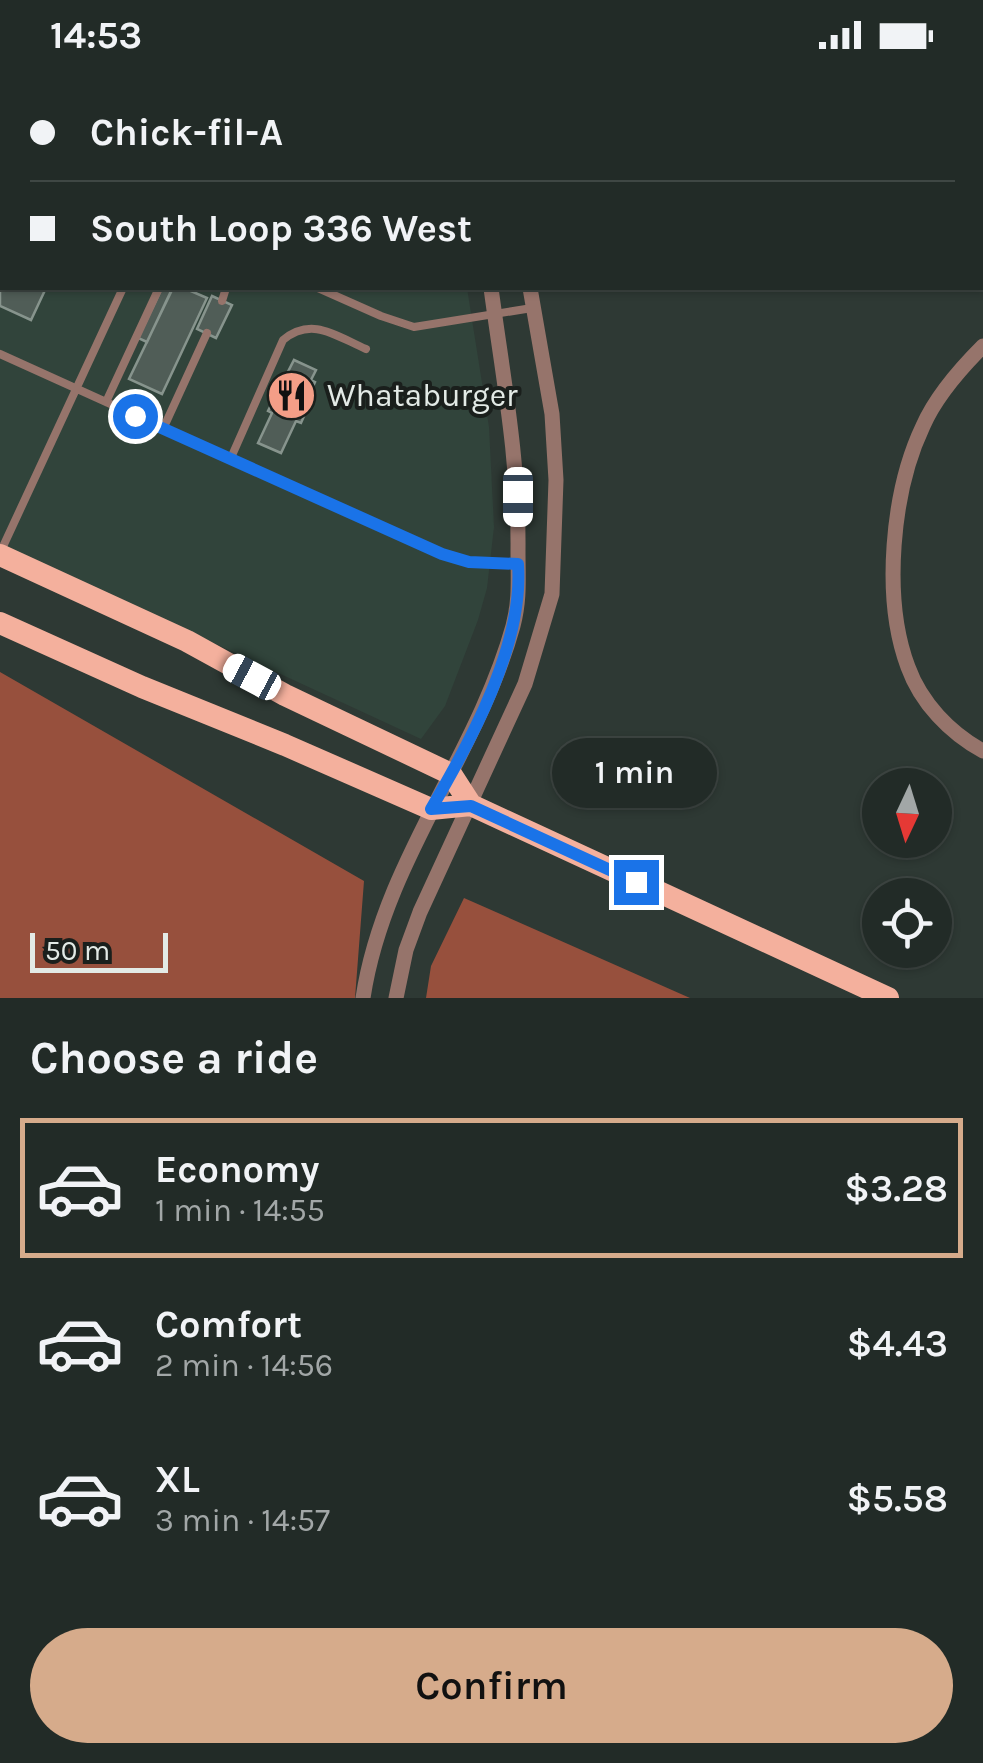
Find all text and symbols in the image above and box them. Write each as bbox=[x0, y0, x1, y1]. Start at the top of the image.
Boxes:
text: 14:53 bbox=[50, 13, 142, 58]
text: Chick-fil-A bbox=[90, 110, 283, 155]
text: South Loop 336 West bbox=[90, 206, 472, 251]
restaurant icon: Whataburger bbox=[266, 369, 318, 421]
place label: Whataburger bbox=[327, 377, 518, 414]
route start bbox=[113, 394, 158, 439]
car bbox=[503, 467, 533, 527]
car bbox=[218, 650, 286, 704]
callout: 1 min bbox=[554, 737, 718, 807]
text: 1 min bbox=[595, 754, 674, 791]
north arrow bbox=[862, 768, 952, 858]
map controls bbox=[862, 768, 952, 968]
route end bbox=[614, 860, 659, 905]
button: locate bbox=[862, 878, 952, 968]
scale bar bbox=[30, 928, 168, 973]
text: 50 m bbox=[45, 934, 110, 967]
text: Choose a ride bbox=[30, 1032, 318, 1084]
icon: car bbox=[35, 1143, 125, 1233]
text: Economy bbox=[155, 1147, 319, 1192]
text: $3.28 bbox=[844, 1166, 948, 1211]
text: 1 min · 14:55 bbox=[155, 1192, 325, 1229]
icon: car bbox=[35, 1298, 125, 1388]
text: Comfort bbox=[155, 1302, 302, 1347]
text: $4.43 bbox=[847, 1321, 948, 1366]
text: 2 min · 14:56 bbox=[155, 1347, 333, 1384]
icon: car bbox=[35, 1453, 125, 1543]
text: XL bbox=[155, 1457, 200, 1502]
text: $5.58 bbox=[847, 1476, 948, 1521]
text: 3 min · 14:57 bbox=[155, 1502, 330, 1539]
button: Confirm bbox=[30, 1628, 953, 1743]

